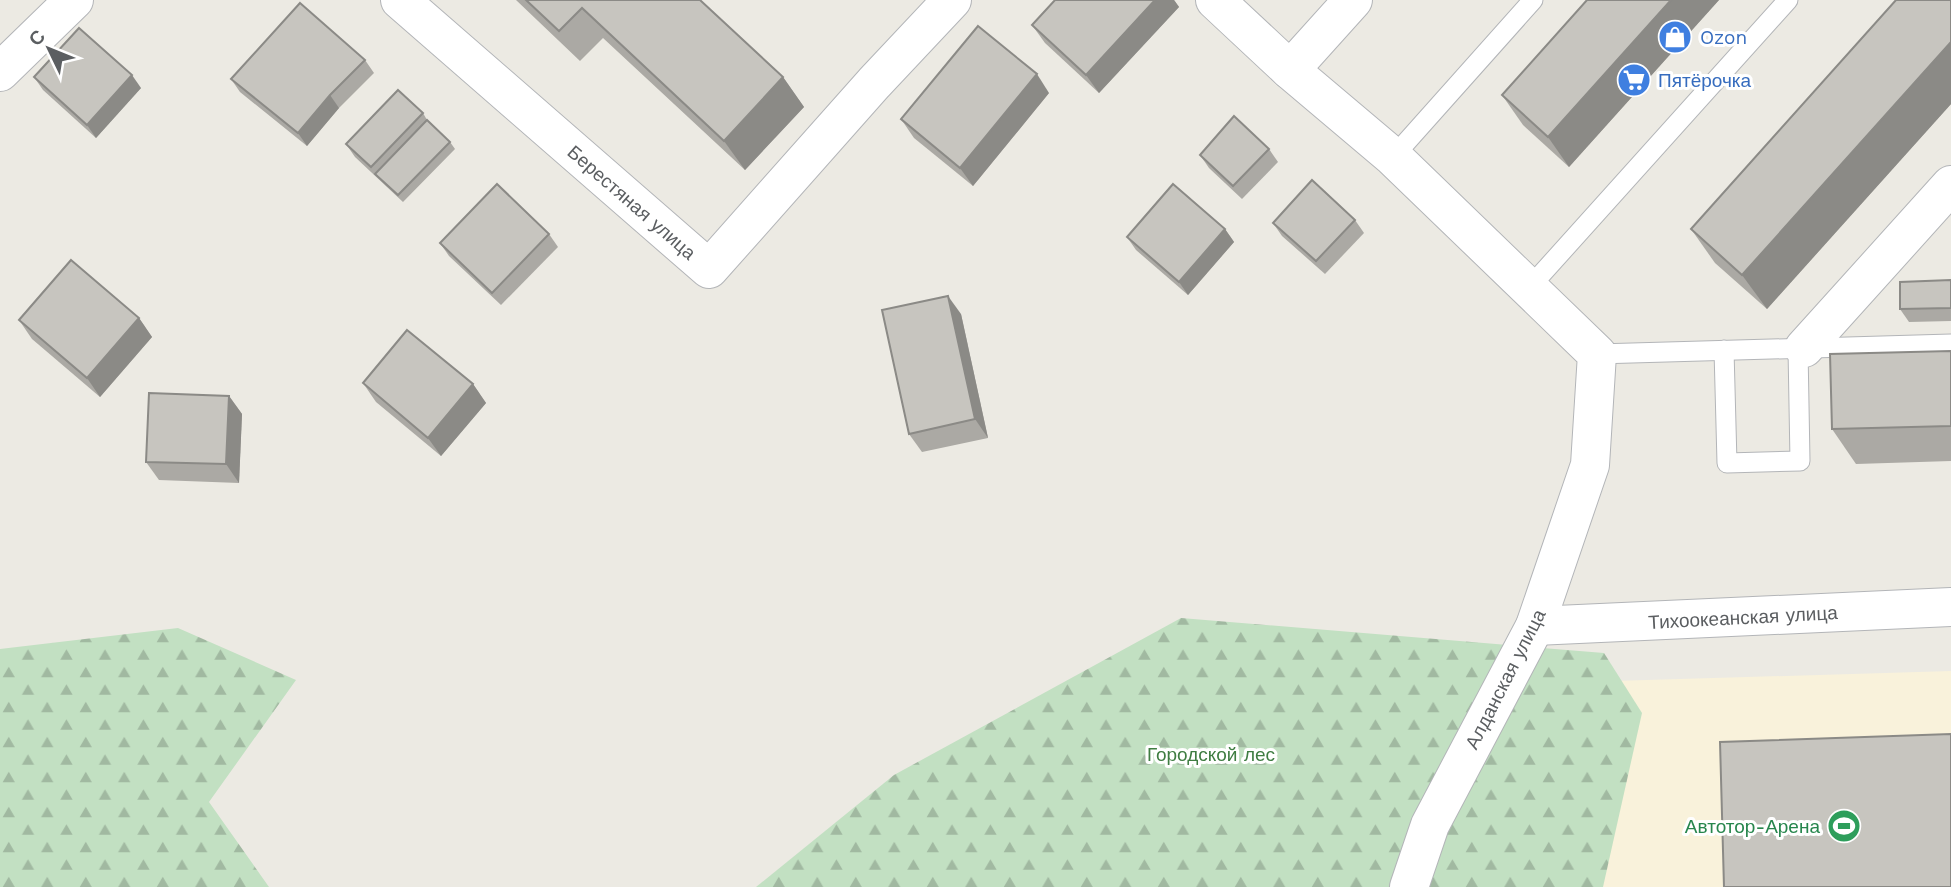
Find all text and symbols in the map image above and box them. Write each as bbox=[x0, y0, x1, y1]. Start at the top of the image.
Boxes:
north arrow bbox=[14, 14, 84, 84]
shop icon: Ozon bbox=[1656, 18, 1694, 56]
text: С bbox=[24, 25, 50, 51]
place label: Ozon bbox=[1700, 26, 1747, 49]
supermarket icon: Пятёрочка bbox=[1615, 61, 1653, 99]
place label: Пятёрочка bbox=[1658, 69, 1752, 92]
street label: Берестяная улица bbox=[563, 140, 701, 265]
street label: Тихоокеанская улица bbox=[1648, 601, 1839, 634]
street label: Алданская улица bbox=[1460, 605, 1551, 753]
park label: Городской лес bbox=[1147, 743, 1275, 766]
sports icon: Автотор-Арена bbox=[1825, 807, 1863, 845]
place label: Автотор-Арена bbox=[1685, 815, 1820, 838]

